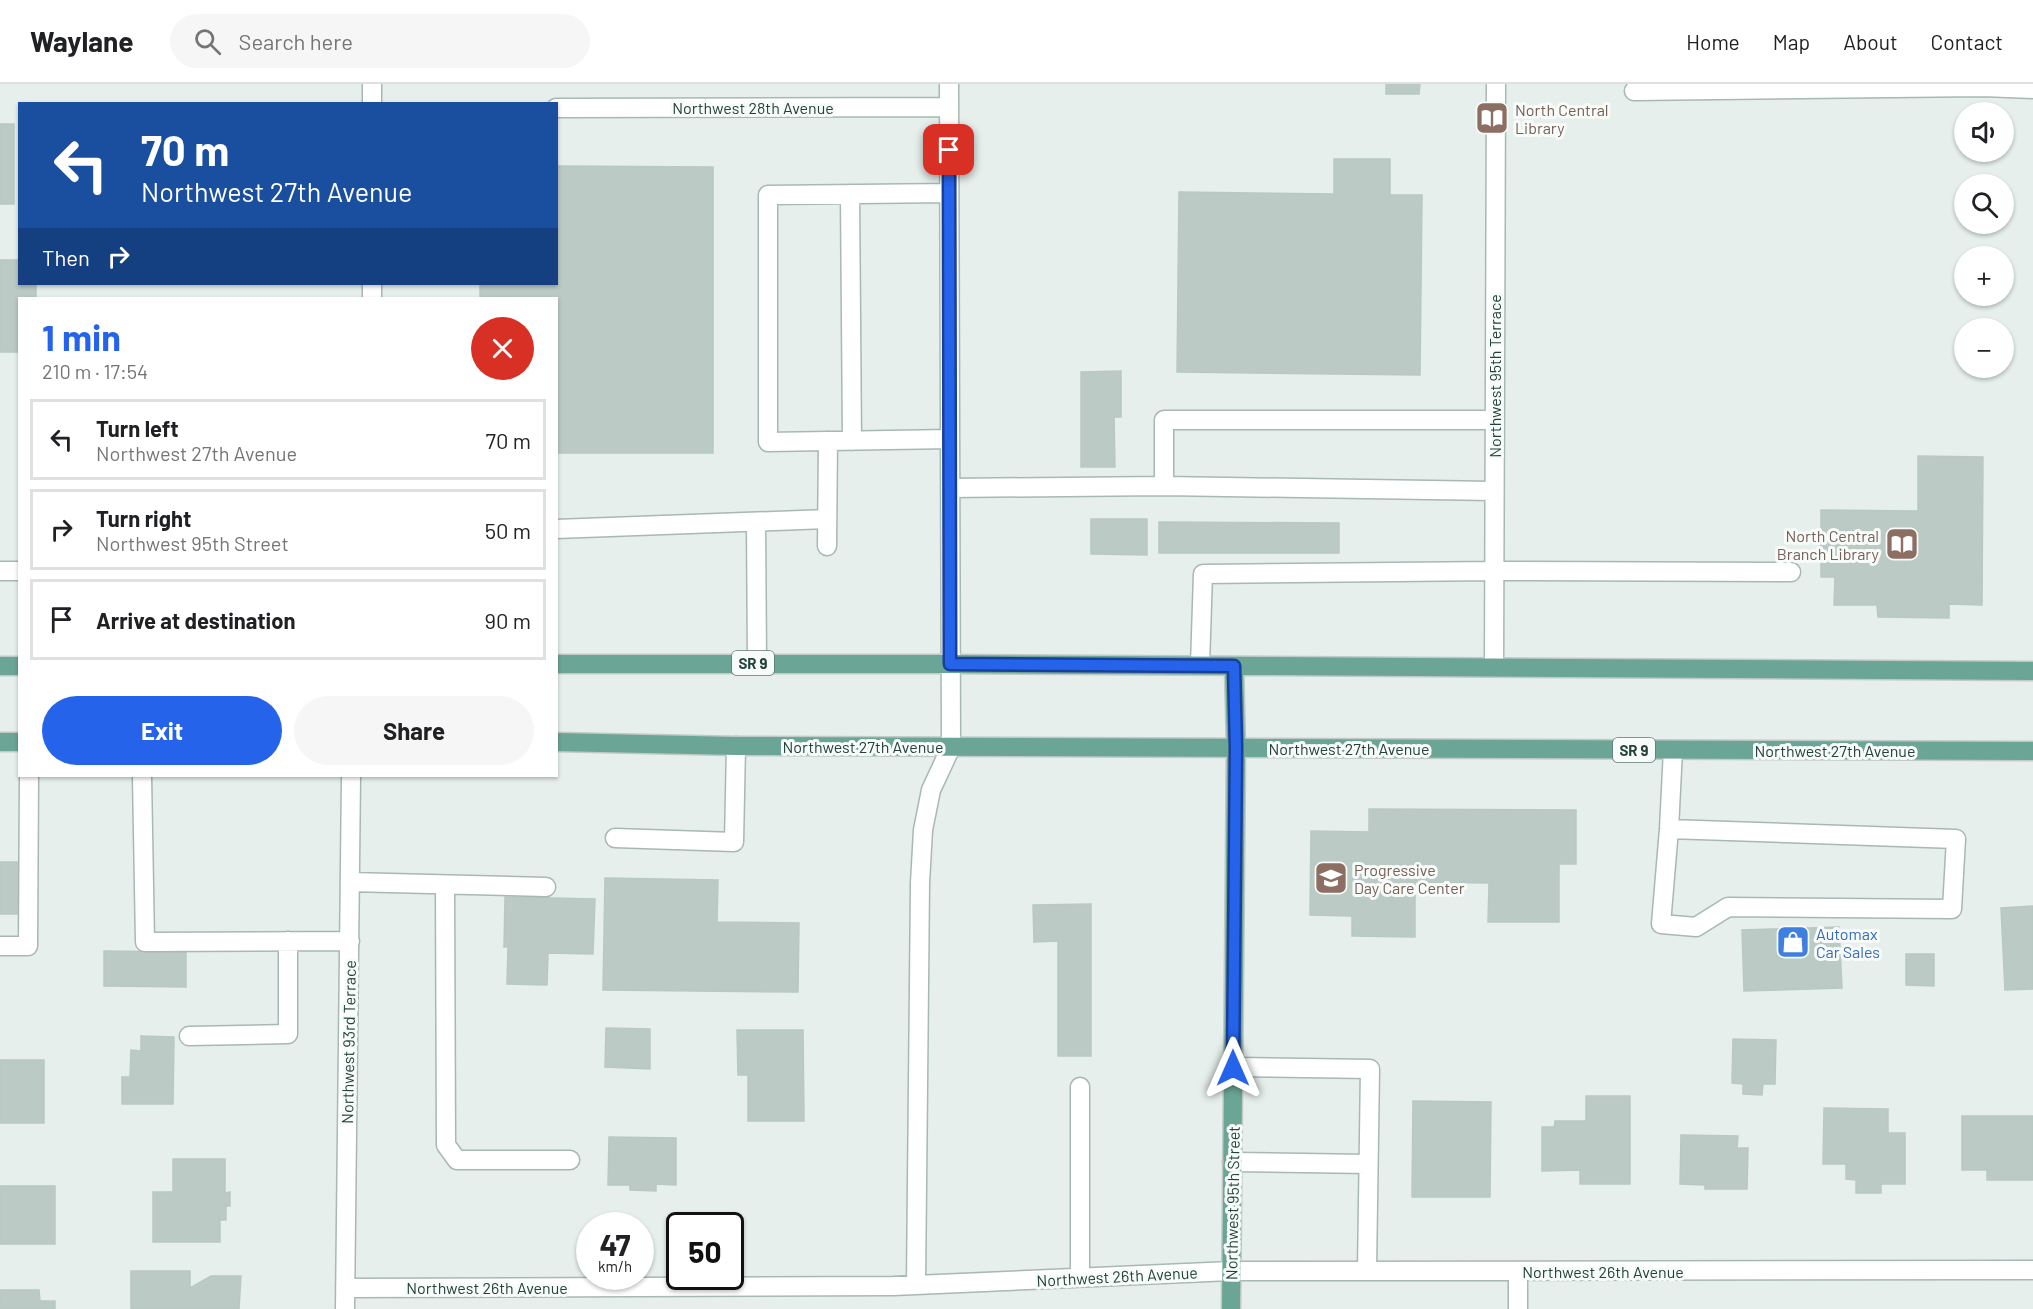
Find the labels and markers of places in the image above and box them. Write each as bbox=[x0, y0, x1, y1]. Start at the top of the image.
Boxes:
library icon: North Central Library bbox=[1474, 100, 1510, 136]
place label: North Central Library bbox=[1515, 100, 1609, 137]
pin bbox=[923, 124, 974, 175]
place label: North Central Branch Library bbox=[1777, 526, 1880, 563]
library icon: North Central Branch Library bbox=[1884, 526, 1920, 562]
school or university icon: Progressive Day Care Center bbox=[1313, 860, 1349, 896]
place label: Progressive Day Care Center bbox=[1354, 860, 1465, 897]
shop icon: Automax Car Sales bbox=[1775, 924, 1811, 960]
place label: Automax Car Sales bbox=[1816, 924, 1880, 961]

